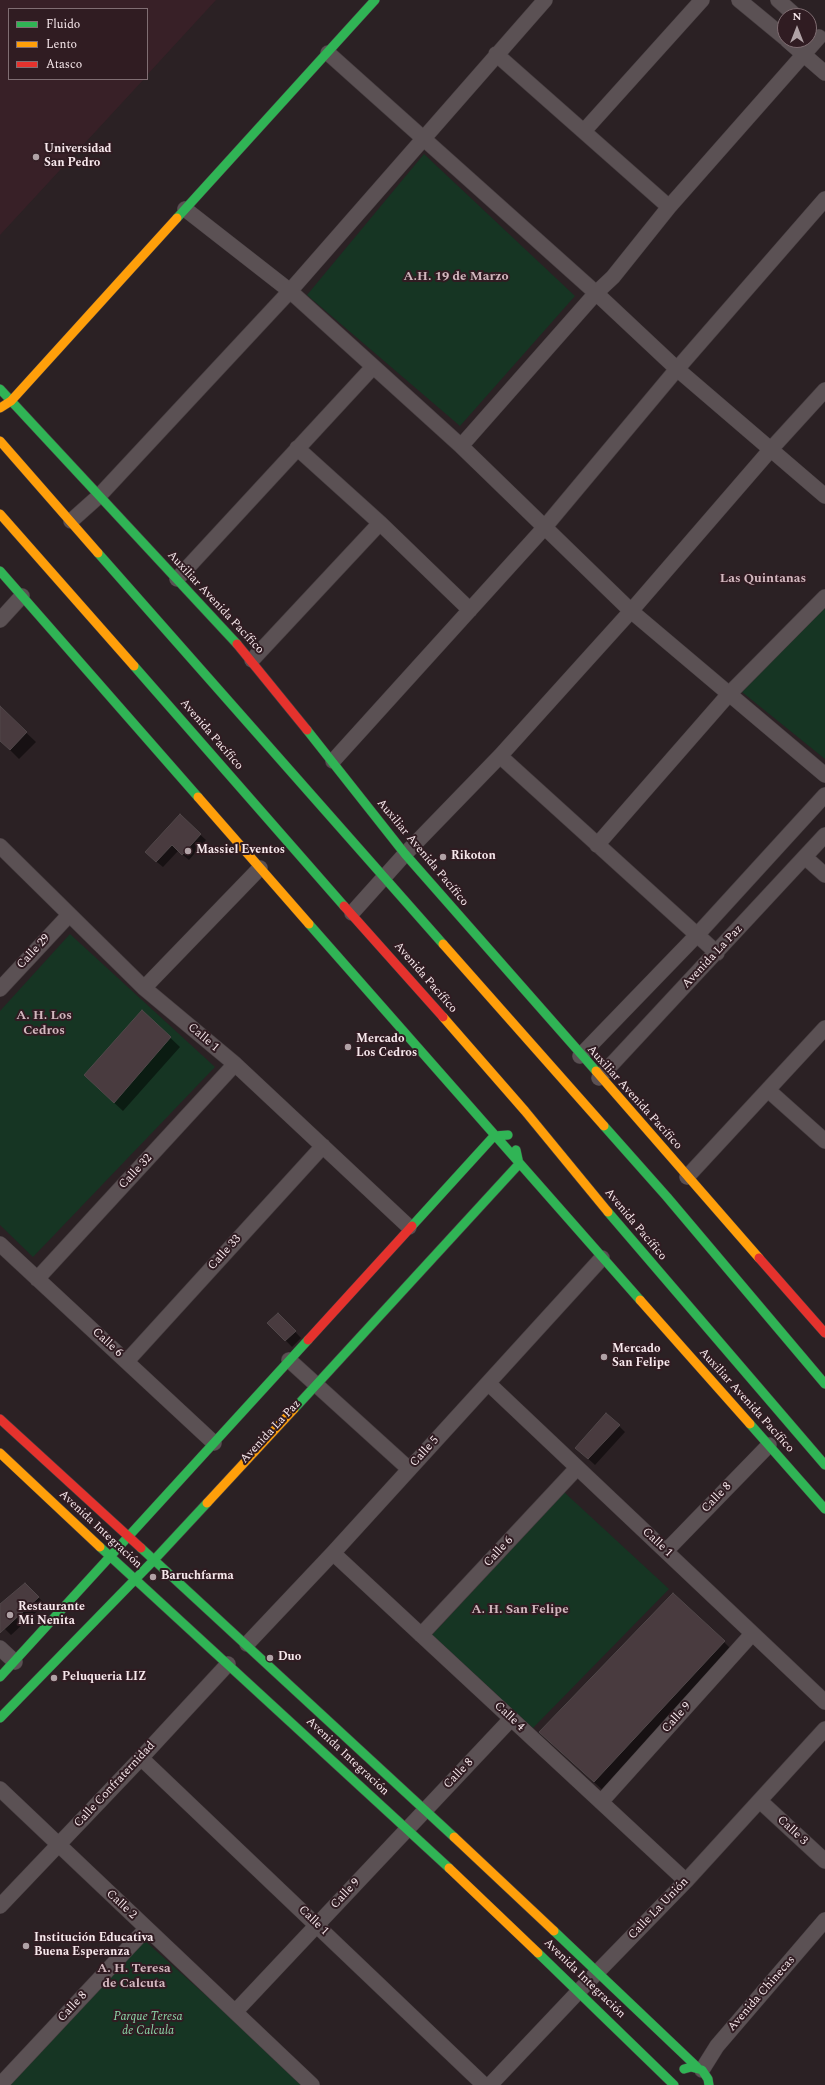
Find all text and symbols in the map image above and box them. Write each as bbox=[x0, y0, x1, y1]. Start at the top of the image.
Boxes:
legend bbox=[8, 8, 148, 80]
north arrow bbox=[777, 8, 817, 48]
text: N bbox=[793, 8, 801, 25]
text: Fluido bbox=[46, 15, 80, 34]
text: Lento bbox=[46, 35, 77, 54]
text: Atasco bbox=[46, 55, 82, 74]
place label: Universidad San Pedro bbox=[44, 143, 112, 171]
marker: Universidad San Pedro bbox=[31, 152, 41, 162]
district label: A.H. 19 de Marzo bbox=[403, 269, 509, 285]
street label: Auxiliar Avenida Pacífico bbox=[164, 549, 266, 657]
district label: Las Quintanas bbox=[720, 571, 806, 587]
street label: Avenida Pacífico bbox=[176, 697, 246, 773]
street label: Auxiliar Avenida Pacífico bbox=[373, 797, 471, 909]
place label: Massiel Eventos bbox=[196, 844, 285, 858]
marker: Massiel Eventos bbox=[183, 846, 193, 856]
place label: Rikoton bbox=[451, 850, 496, 864]
marker: Rikoton bbox=[438, 852, 448, 862]
street label: Avenida La Paz bbox=[680, 922, 746, 992]
street label: Calle 29 bbox=[14, 932, 54, 972]
street label: Avenida Pacífico bbox=[390, 940, 460, 1016]
district label: A. H. Los Cedros bbox=[16, 1008, 72, 1039]
street label: Calle 1 bbox=[184, 1021, 222, 1055]
place label: Mercado Los Cedros bbox=[356, 1033, 417, 1061]
marker: Mercado Los Cedros bbox=[343, 1042, 353, 1052]
street label: Auxiliar Avenida Pacífico bbox=[583, 1043, 685, 1153]
street label: Calle 32 bbox=[116, 1152, 156, 1192]
street label: Avenida Pacífico bbox=[601, 1186, 669, 1264]
street label: Calle 33 bbox=[205, 1232, 245, 1274]
street label: Calle 6 bbox=[89, 1325, 125, 1361]
place label: Mercado San Felipe bbox=[612, 1343, 670, 1371]
street label: Auxiliar Avenida Pacífico bbox=[695, 1346, 797, 1456]
marker: Mercado San Felipe bbox=[599, 1352, 609, 1362]
street label: Avenida La Paz bbox=[238, 1397, 304, 1467]
street label: Calle 5 bbox=[407, 1434, 443, 1470]
street label: Calle 8 bbox=[699, 1480, 735, 1516]
street label: Avenida Integración bbox=[56, 1488, 144, 1572]
street label: Calle 1 bbox=[639, 1525, 675, 1561]
street label: Calle 6 bbox=[481, 1534, 517, 1570]
place label: Baruchfarma bbox=[161, 1570, 234, 1584]
marker: Baruchfarma bbox=[148, 1572, 158, 1582]
place label: Restaurante Mi Nenita bbox=[18, 1601, 85, 1629]
district label: A. H. San Felipe bbox=[471, 1602, 569, 1618]
marker: Restaurante Mi Nenita bbox=[5, 1610, 15, 1620]
place label: Duo bbox=[278, 1651, 301, 1665]
marker: Duo bbox=[265, 1653, 275, 1663]
place label: Peluqueria LIZ bbox=[62, 1671, 146, 1685]
marker: Peluqueria LIZ bbox=[49, 1673, 59, 1683]
street label: Calle 4 bbox=[491, 1699, 527, 1735]
street label: Calle 9 bbox=[659, 1700, 695, 1736]
street label: Avenida Integración bbox=[303, 1715, 391, 1799]
street label: Calle Confraternidad bbox=[71, 1739, 159, 1831]
street label: Calle 8 bbox=[441, 1756, 477, 1792]
street label: Calle 3 bbox=[774, 1813, 810, 1849]
street label: Calle La Unión bbox=[626, 1875, 692, 1943]
street label: Calle 9 bbox=[328, 1876, 364, 1912]
street label: Calle 2 bbox=[103, 1887, 139, 1923]
street label: Calle 1 bbox=[295, 1903, 331, 1939]
place label: Institución Educativa Buena Esperanza bbox=[34, 1932, 154, 1960]
street label: Avenida Integración bbox=[540, 1936, 628, 2022]
marker: Institución Educativa Buena Esperanza bbox=[21, 1941, 31, 1951]
street label: Avenida Chinecas bbox=[725, 1953, 799, 2035]
district label: A. H. Teresa de Calcuta bbox=[97, 1961, 171, 1992]
street label: Calle 8 bbox=[55, 1989, 91, 2025]
park label: Parque Teresa de Calcula bbox=[114, 2011, 182, 2039]

